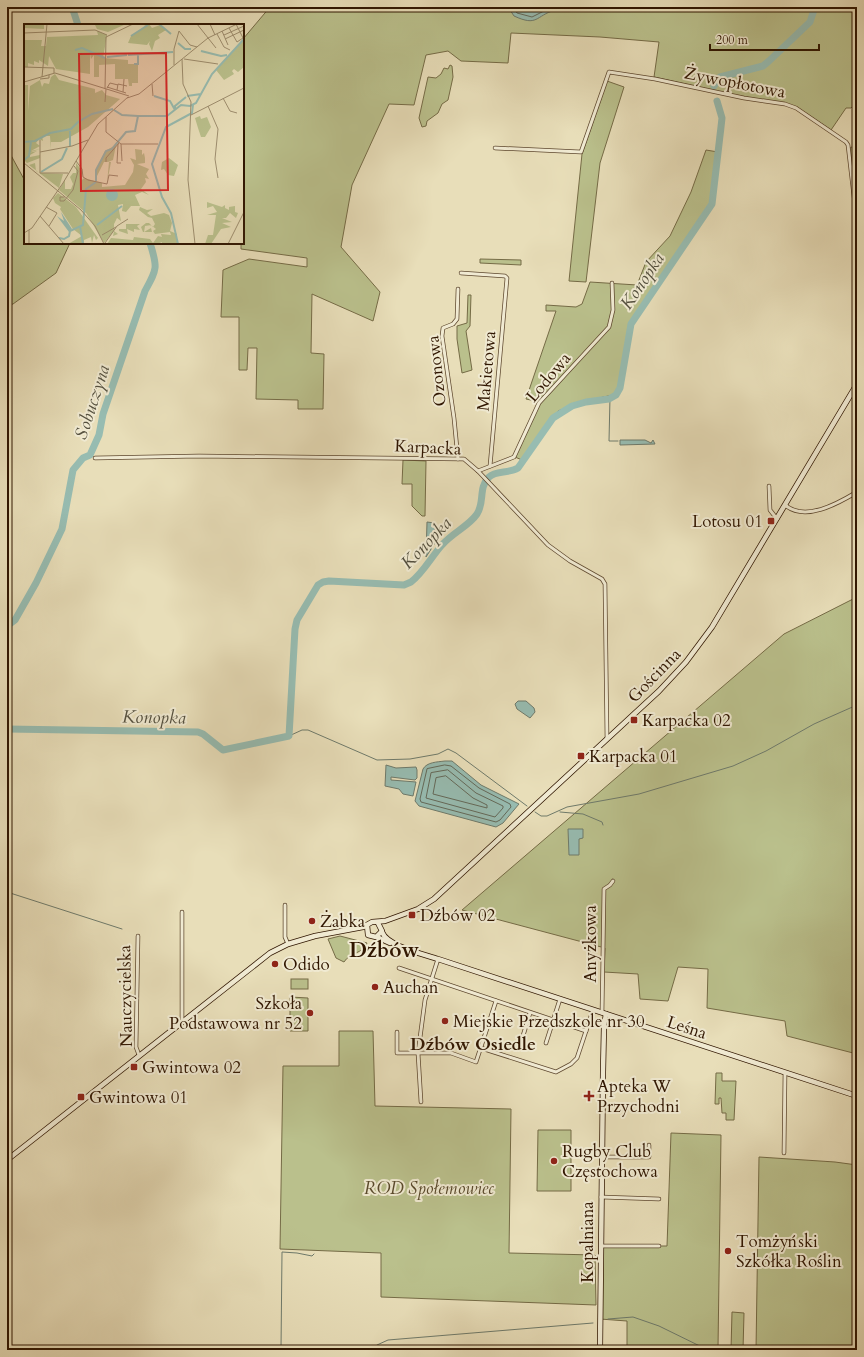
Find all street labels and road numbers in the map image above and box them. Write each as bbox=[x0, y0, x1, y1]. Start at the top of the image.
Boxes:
street label: Żywopłotowa bbox=[682, 61, 788, 104]
street label: Makietowa bbox=[472, 329, 502, 412]
street label: Ozonowa bbox=[421, 334, 452, 408]
street label: Lodowa bbox=[521, 347, 576, 407]
street label: Karpacka bbox=[394, 434, 463, 461]
street label: Gościnna bbox=[623, 643, 687, 708]
street label: Anyżkowa bbox=[579, 905, 602, 983]
street label: Nauczycielska bbox=[113, 944, 138, 1047]
street label: Leśna bbox=[664, 1010, 710, 1045]
street label: Kopalniana bbox=[576, 1201, 599, 1283]

